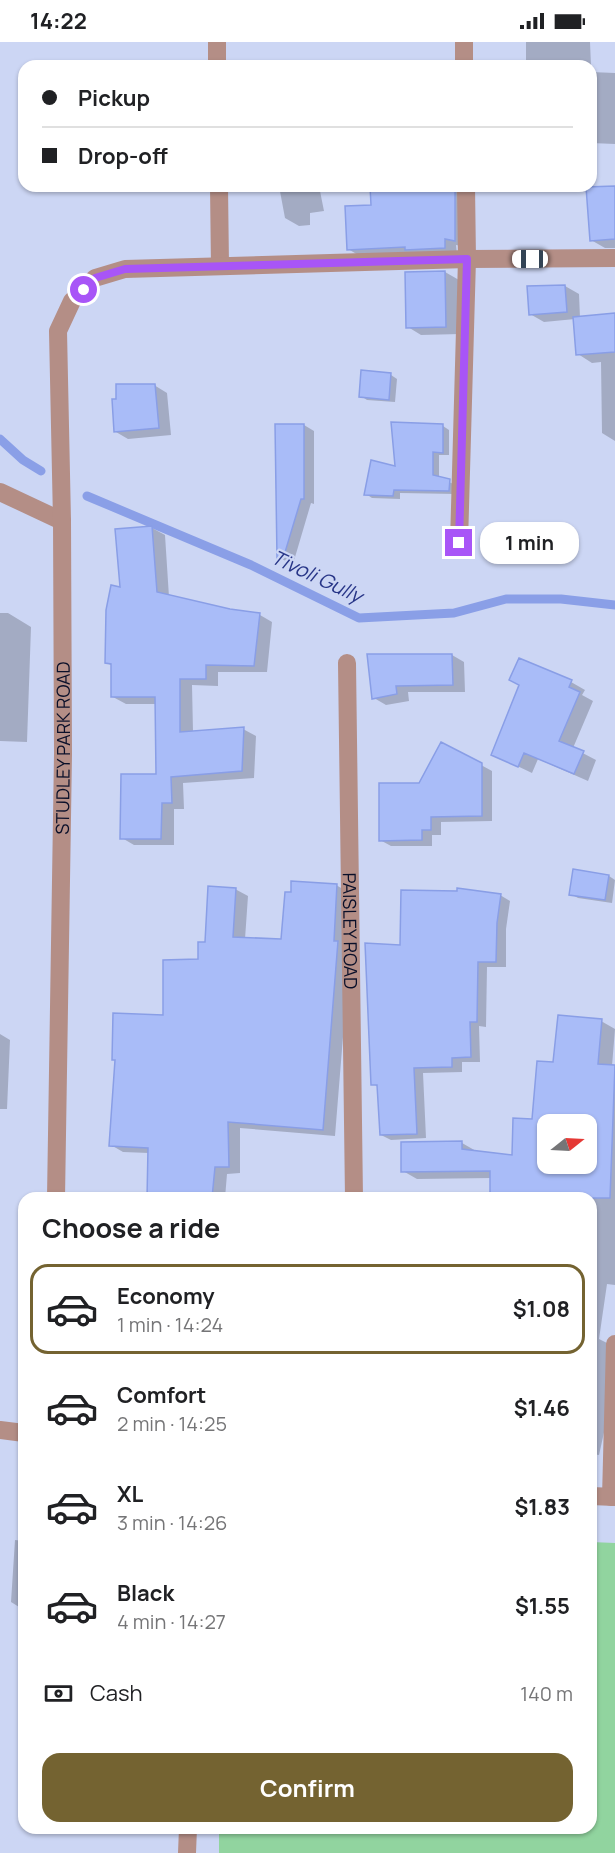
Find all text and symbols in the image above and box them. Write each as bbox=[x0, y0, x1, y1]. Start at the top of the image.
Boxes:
text: 14:22 bbox=[30, 6, 87, 36]
text: Pickup bbox=[78, 83, 150, 113]
text: Drop-off bbox=[78, 141, 168, 171]
car bbox=[512, 250, 548, 268]
route start bbox=[70, 276, 97, 303]
callout: 1 min bbox=[480, 522, 579, 564]
route end bbox=[445, 529, 472, 556]
text: 1 min bbox=[505, 529, 554, 556]
water label: Tivoli Gully bbox=[267, 543, 369, 610]
street label: STUDLEY PARK ROAD bbox=[50, 661, 75, 835]
street label: PAISLEY ROAD bbox=[338, 873, 363, 989]
north arrow bbox=[537, 1114, 597, 1174]
map controls bbox=[537, 1114, 597, 1174]
text: Choose a ride bbox=[42, 1209, 220, 1246]
text: Economy bbox=[117, 1281, 215, 1311]
icon: car bbox=[45, 1282, 99, 1336]
text: $1.08 bbox=[513, 1294, 570, 1324]
text: 1 min · 14:24 bbox=[117, 1311, 223, 1338]
text: Comfort bbox=[117, 1380, 206, 1410]
icon: car bbox=[45, 1381, 99, 1435]
text: $1.46 bbox=[514, 1393, 570, 1423]
text: 2 min · 14:25 bbox=[117, 1410, 227, 1437]
text: XL bbox=[117, 1479, 143, 1509]
icon: car bbox=[45, 1480, 99, 1534]
text: $1.83 bbox=[514, 1492, 570, 1522]
text: 3 min · 14:26 bbox=[117, 1509, 227, 1536]
text: Black bbox=[117, 1578, 174, 1608]
icon: car bbox=[45, 1579, 99, 1633]
text: $1.55 bbox=[515, 1591, 570, 1621]
text: 4 min · 14:27 bbox=[117, 1608, 226, 1635]
icon: cash bbox=[42, 1677, 75, 1710]
text: Cash bbox=[90, 1678, 143, 1708]
text: 140 m bbox=[520, 1680, 573, 1707]
button: Confirm bbox=[42, 1753, 573, 1822]

